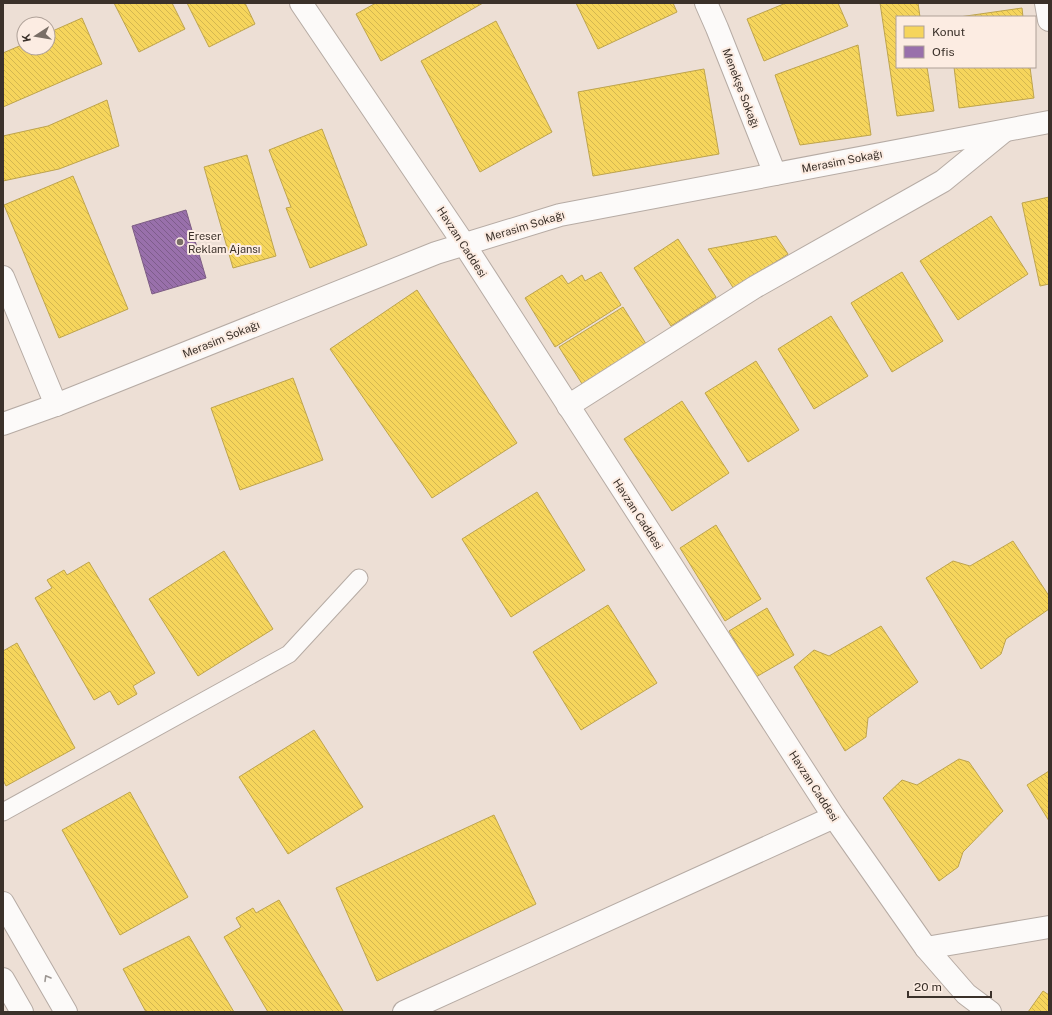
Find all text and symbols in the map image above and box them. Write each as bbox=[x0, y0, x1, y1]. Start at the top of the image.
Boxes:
north arrow bbox=[16, 16, 56, 56]
legend bbox=[896, 16, 1036, 68]
text: Konut bbox=[932, 25, 966, 39]
text: K bbox=[20, 33, 33, 43]
text: Ofis bbox=[932, 45, 955, 59]
street label: Menekşe Sokağı bbox=[719, 47, 762, 130]
street label: Merasim Sokağı bbox=[801, 147, 883, 175]
street label: Havzan Caddesi bbox=[435, 205, 489, 279]
street label: Merasim Sokağı bbox=[484, 208, 566, 244]
place label: Ereser Reklam Ajansı bbox=[188, 230, 261, 255]
marker: Ereser Reklam Ajansı bbox=[175, 237, 185, 247]
street label: Merasim Sokağı bbox=[181, 318, 261, 360]
street label: Havzan Caddesi bbox=[611, 477, 665, 551]
street label: Havzan Caddesi bbox=[787, 749, 841, 823]
scale bar bbox=[908, 973, 991, 999]
one-way arrow bbox=[44, 975, 51, 982]
text: 20 m bbox=[914, 980, 942, 994]

